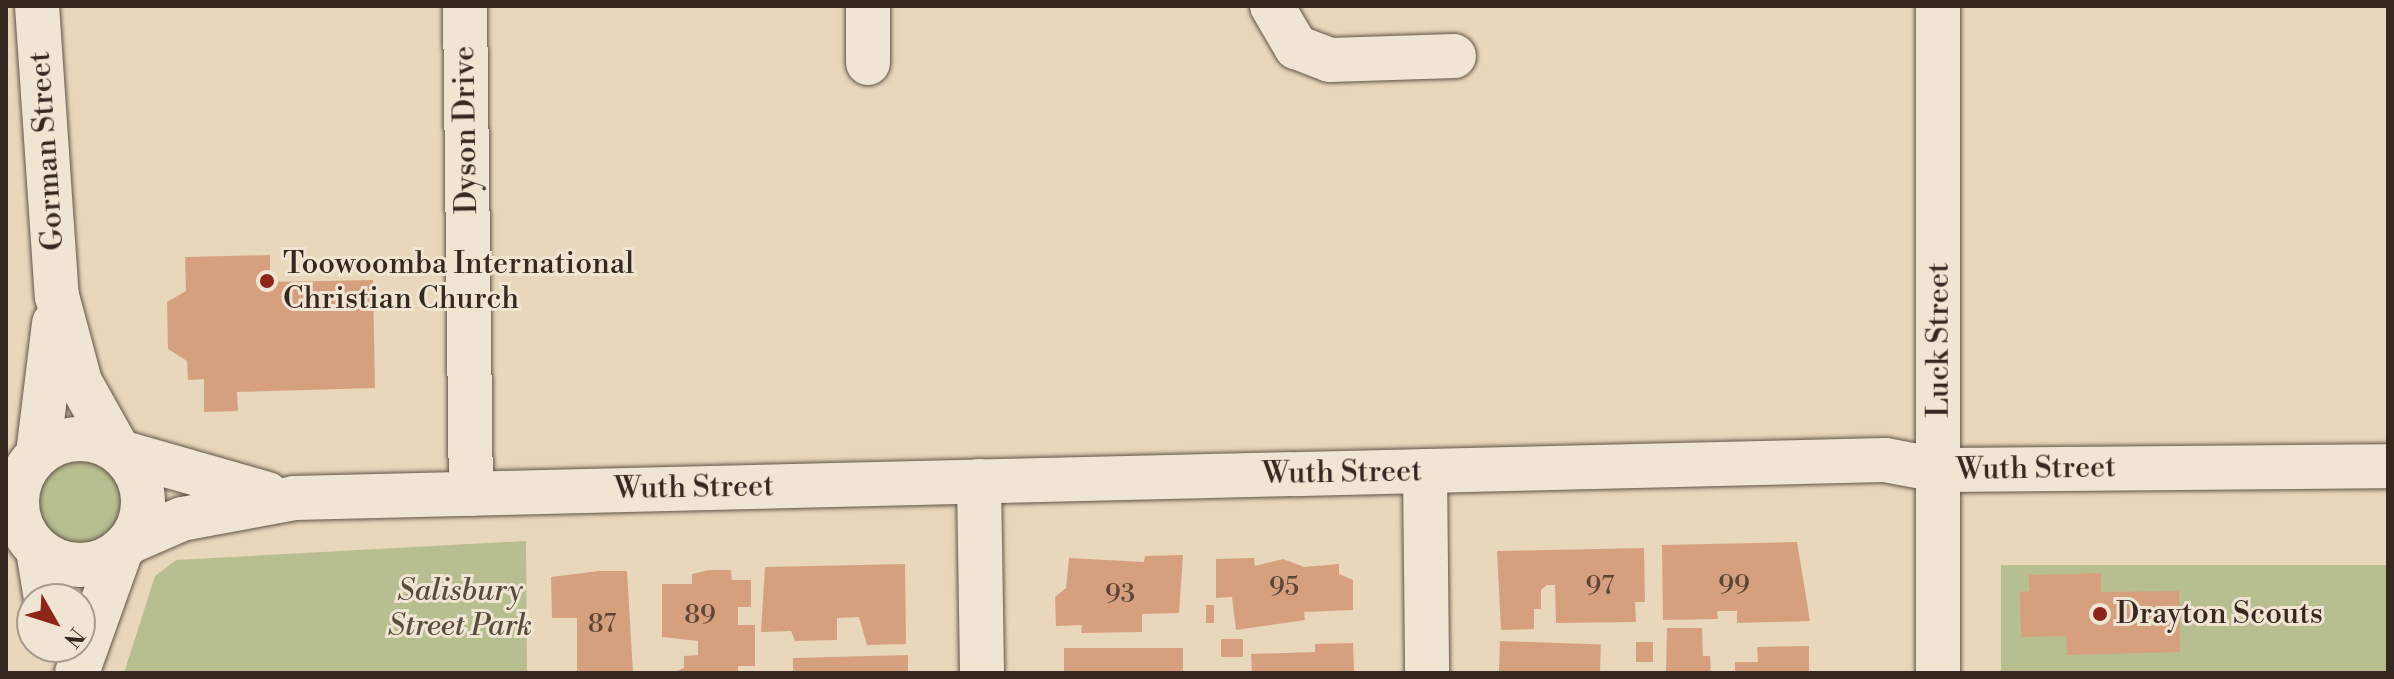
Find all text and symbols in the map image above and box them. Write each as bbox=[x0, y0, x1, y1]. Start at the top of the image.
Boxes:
street label: Dyson Drive bbox=[447, 46, 485, 214]
street label: Gorman Street bbox=[22, 50, 72, 252]
place label: Toowoomba International Christian Church bbox=[283, 246, 634, 316]
street label: Luck Street bbox=[1921, 262, 1957, 418]
marker: Toowoomba International Christian Church bbox=[258, 272, 276, 290]
street label: Wuth Street bbox=[1956, 450, 2116, 488]
street label: Wuth Street bbox=[1262, 454, 1422, 492]
street label: Wuth Street bbox=[614, 469, 774, 507]
house number: 99 bbox=[1718, 570, 1750, 602]
house number: 97 bbox=[1586, 571, 1614, 603]
house number: 95 bbox=[1269, 572, 1299, 604]
park label: Salisbury Street Park bbox=[388, 573, 532, 644]
house number: 93 bbox=[1105, 579, 1135, 611]
north arrow bbox=[16, 583, 96, 663]
place label: Drayton Scouts bbox=[2116, 596, 2323, 632]
house number: 89 bbox=[684, 600, 716, 632]
marker: Drayton Scouts bbox=[2091, 605, 2109, 623]
house number: 87 bbox=[588, 609, 616, 641]
text: N bbox=[58, 622, 89, 652]

